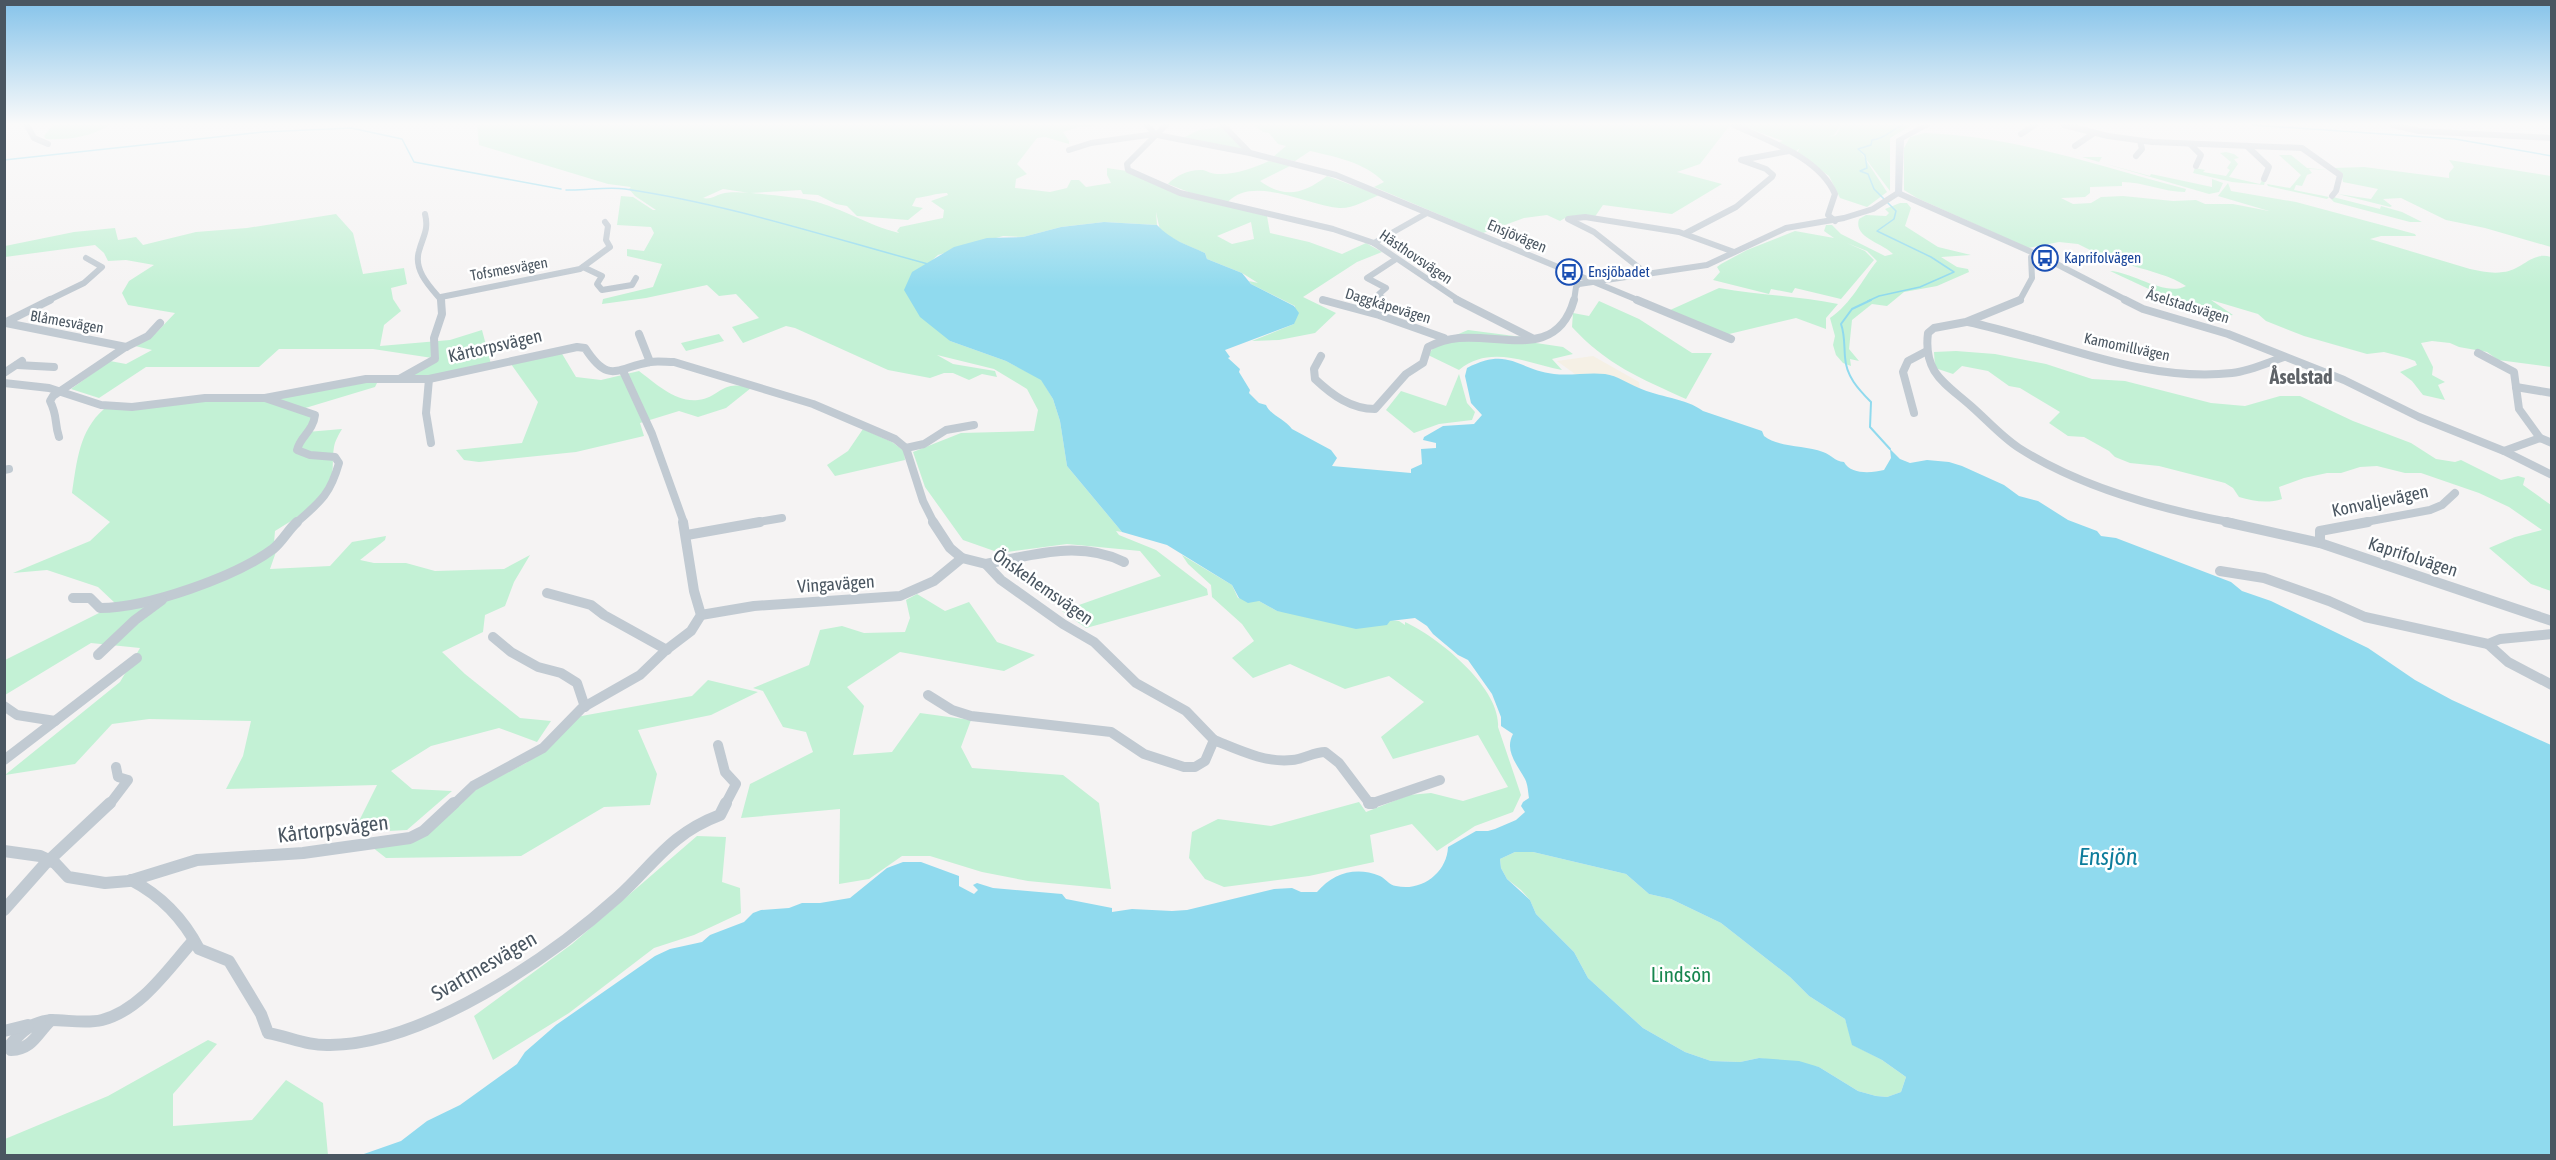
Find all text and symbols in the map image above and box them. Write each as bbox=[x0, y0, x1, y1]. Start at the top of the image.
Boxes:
street label: Ensjövägen bbox=[1485, 215, 1549, 256]
street label: Hästhovsvägen bbox=[1377, 226, 1456, 287]
bus stop icon: Kaprifolvägen bbox=[2030, 243, 2060, 273]
place label: Kaprifolvägen bbox=[2064, 249, 2141, 266]
street label: Tofsmesvägen bbox=[469, 253, 549, 284]
bus stop icon: Ensjöbadet bbox=[1554, 257, 1584, 287]
place label: Ensjöbadet bbox=[1588, 263, 1650, 280]
street label: Daggkåpevägen bbox=[1343, 284, 1433, 327]
street label: Åselstadsvägen bbox=[2145, 285, 2232, 326]
street label: Blåmesvägen bbox=[29, 307, 105, 336]
street label: Kårtorpsvägen bbox=[446, 325, 544, 366]
street label: Kamomillvägen bbox=[2083, 329, 2172, 364]
district label: Åselstad bbox=[2269, 364, 2332, 388]
street label: Konvaljevägen bbox=[2330, 480, 2430, 521]
street label: Kaprifolvägen bbox=[2366, 532, 2460, 581]
street label: Önskehemsvägen bbox=[989, 544, 1097, 629]
street label: Vingavägen bbox=[797, 570, 875, 597]
street label: Kårtorpsvägen bbox=[276, 809, 390, 847]
water label: Ensjön bbox=[2079, 843, 2138, 870]
street label: Svartmesvägen bbox=[427, 925, 540, 1005]
park label: Lindsön bbox=[1651, 962, 1711, 986]

